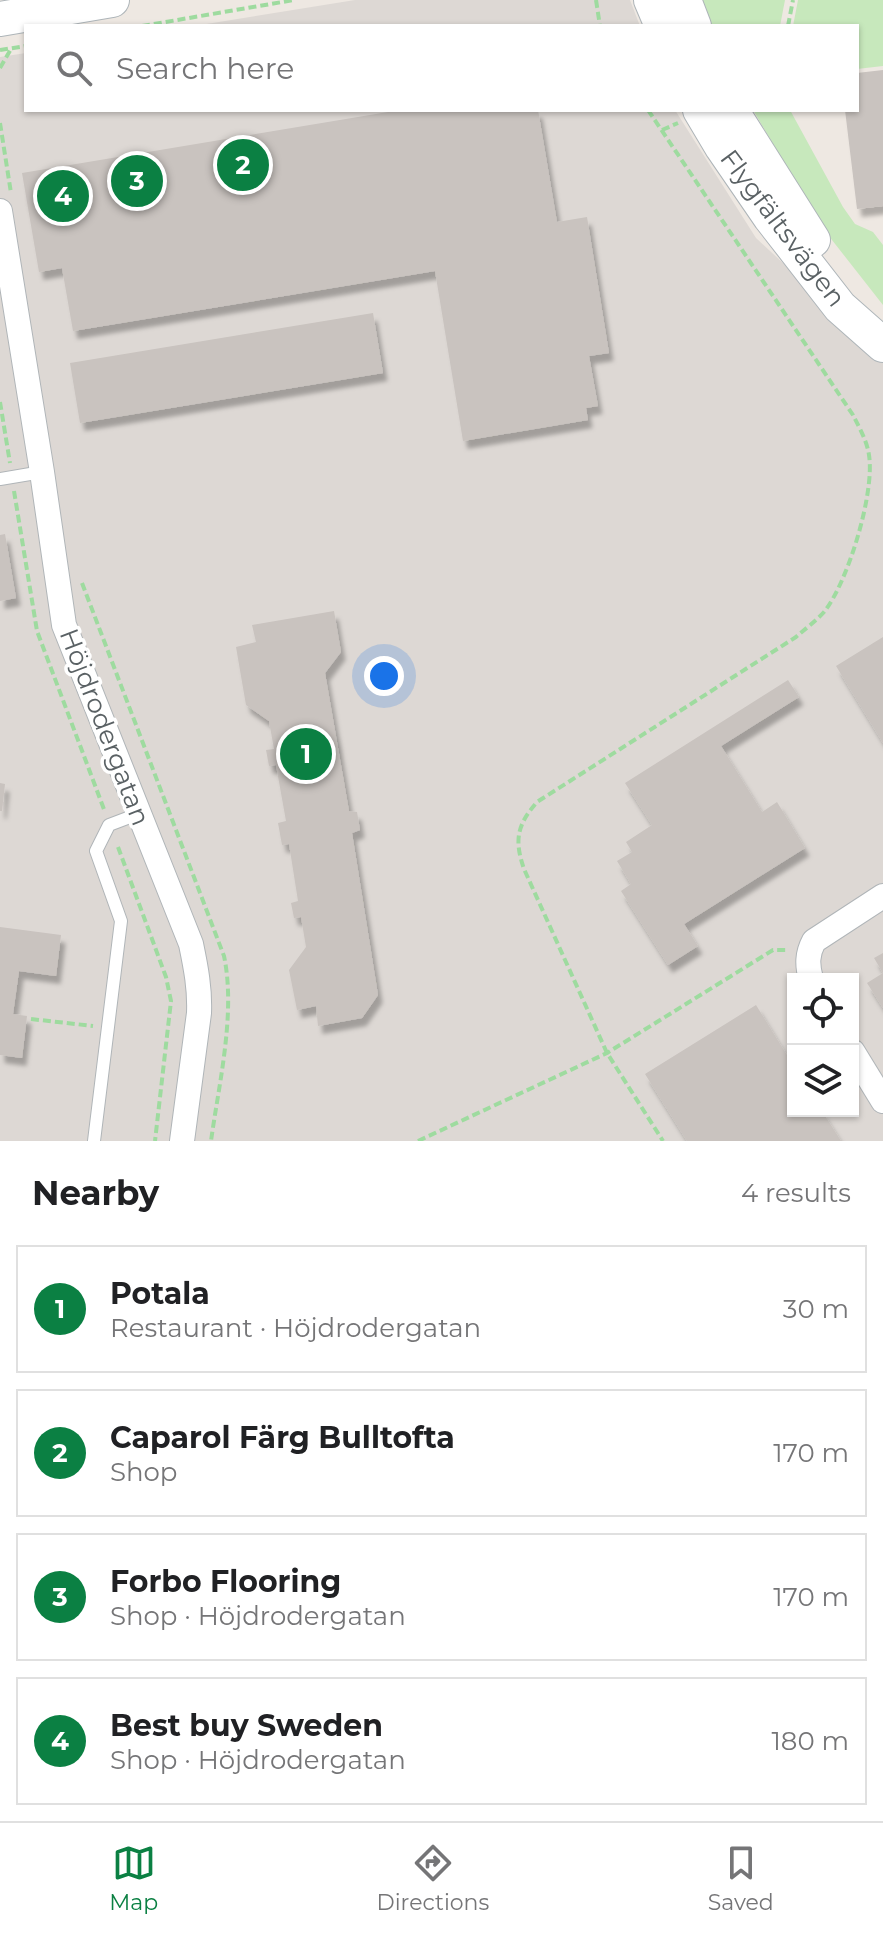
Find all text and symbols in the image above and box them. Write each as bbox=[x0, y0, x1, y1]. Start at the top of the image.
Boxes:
search box bbox=[24, 24, 859, 112]
icon: search bbox=[52, 46, 96, 90]
text: Search here bbox=[116, 50, 294, 87]
pin: 2 bbox=[217, 135, 269, 195]
street label: Flygfältsvägen bbox=[713, 143, 853, 313]
pin: 3 bbox=[111, 151, 163, 211]
pin: 4 bbox=[37, 166, 89, 226]
street label: Höjdrodergatan bbox=[53, 624, 157, 830]
your location bbox=[364, 656, 404, 696]
pin: 1 bbox=[280, 724, 332, 784]
map controls bbox=[787, 973, 859, 1117]
button: locate bbox=[787, 973, 859, 1045]
button: layers bbox=[787, 1045, 859, 1117]
text: Nearby bbox=[32, 1172, 159, 1214]
text: 4 results bbox=[741, 1177, 851, 1209]
text: Potala bbox=[110, 1275, 210, 1312]
text: 1 bbox=[55, 1293, 65, 1325]
text: 30 m bbox=[783, 1293, 849, 1325]
text: Restaurant · Höjdrodergatan bbox=[110, 1312, 481, 1344]
text: Caparol Färg Bulltofta bbox=[110, 1419, 455, 1456]
text: 2 bbox=[52, 1437, 68, 1469]
text: 170 m bbox=[773, 1437, 849, 1469]
text: Shop bbox=[110, 1456, 178, 1488]
text: Forbo Flooring bbox=[110, 1563, 341, 1600]
text: 3 bbox=[52, 1581, 68, 1613]
text: 170 m bbox=[773, 1581, 849, 1613]
text: Shop · Höjdrodergatan bbox=[110, 1600, 406, 1632]
text: Best buy Sweden bbox=[110, 1707, 383, 1744]
text: 4 bbox=[51, 1725, 69, 1757]
text: 180 m bbox=[771, 1725, 849, 1757]
text: Shop · Höjdrodergatan bbox=[110, 1744, 406, 1776]
tab: Map bbox=[109, 1841, 158, 1916]
tab: Directions bbox=[377, 1841, 489, 1916]
tab: Saved bbox=[708, 1841, 774, 1916]

